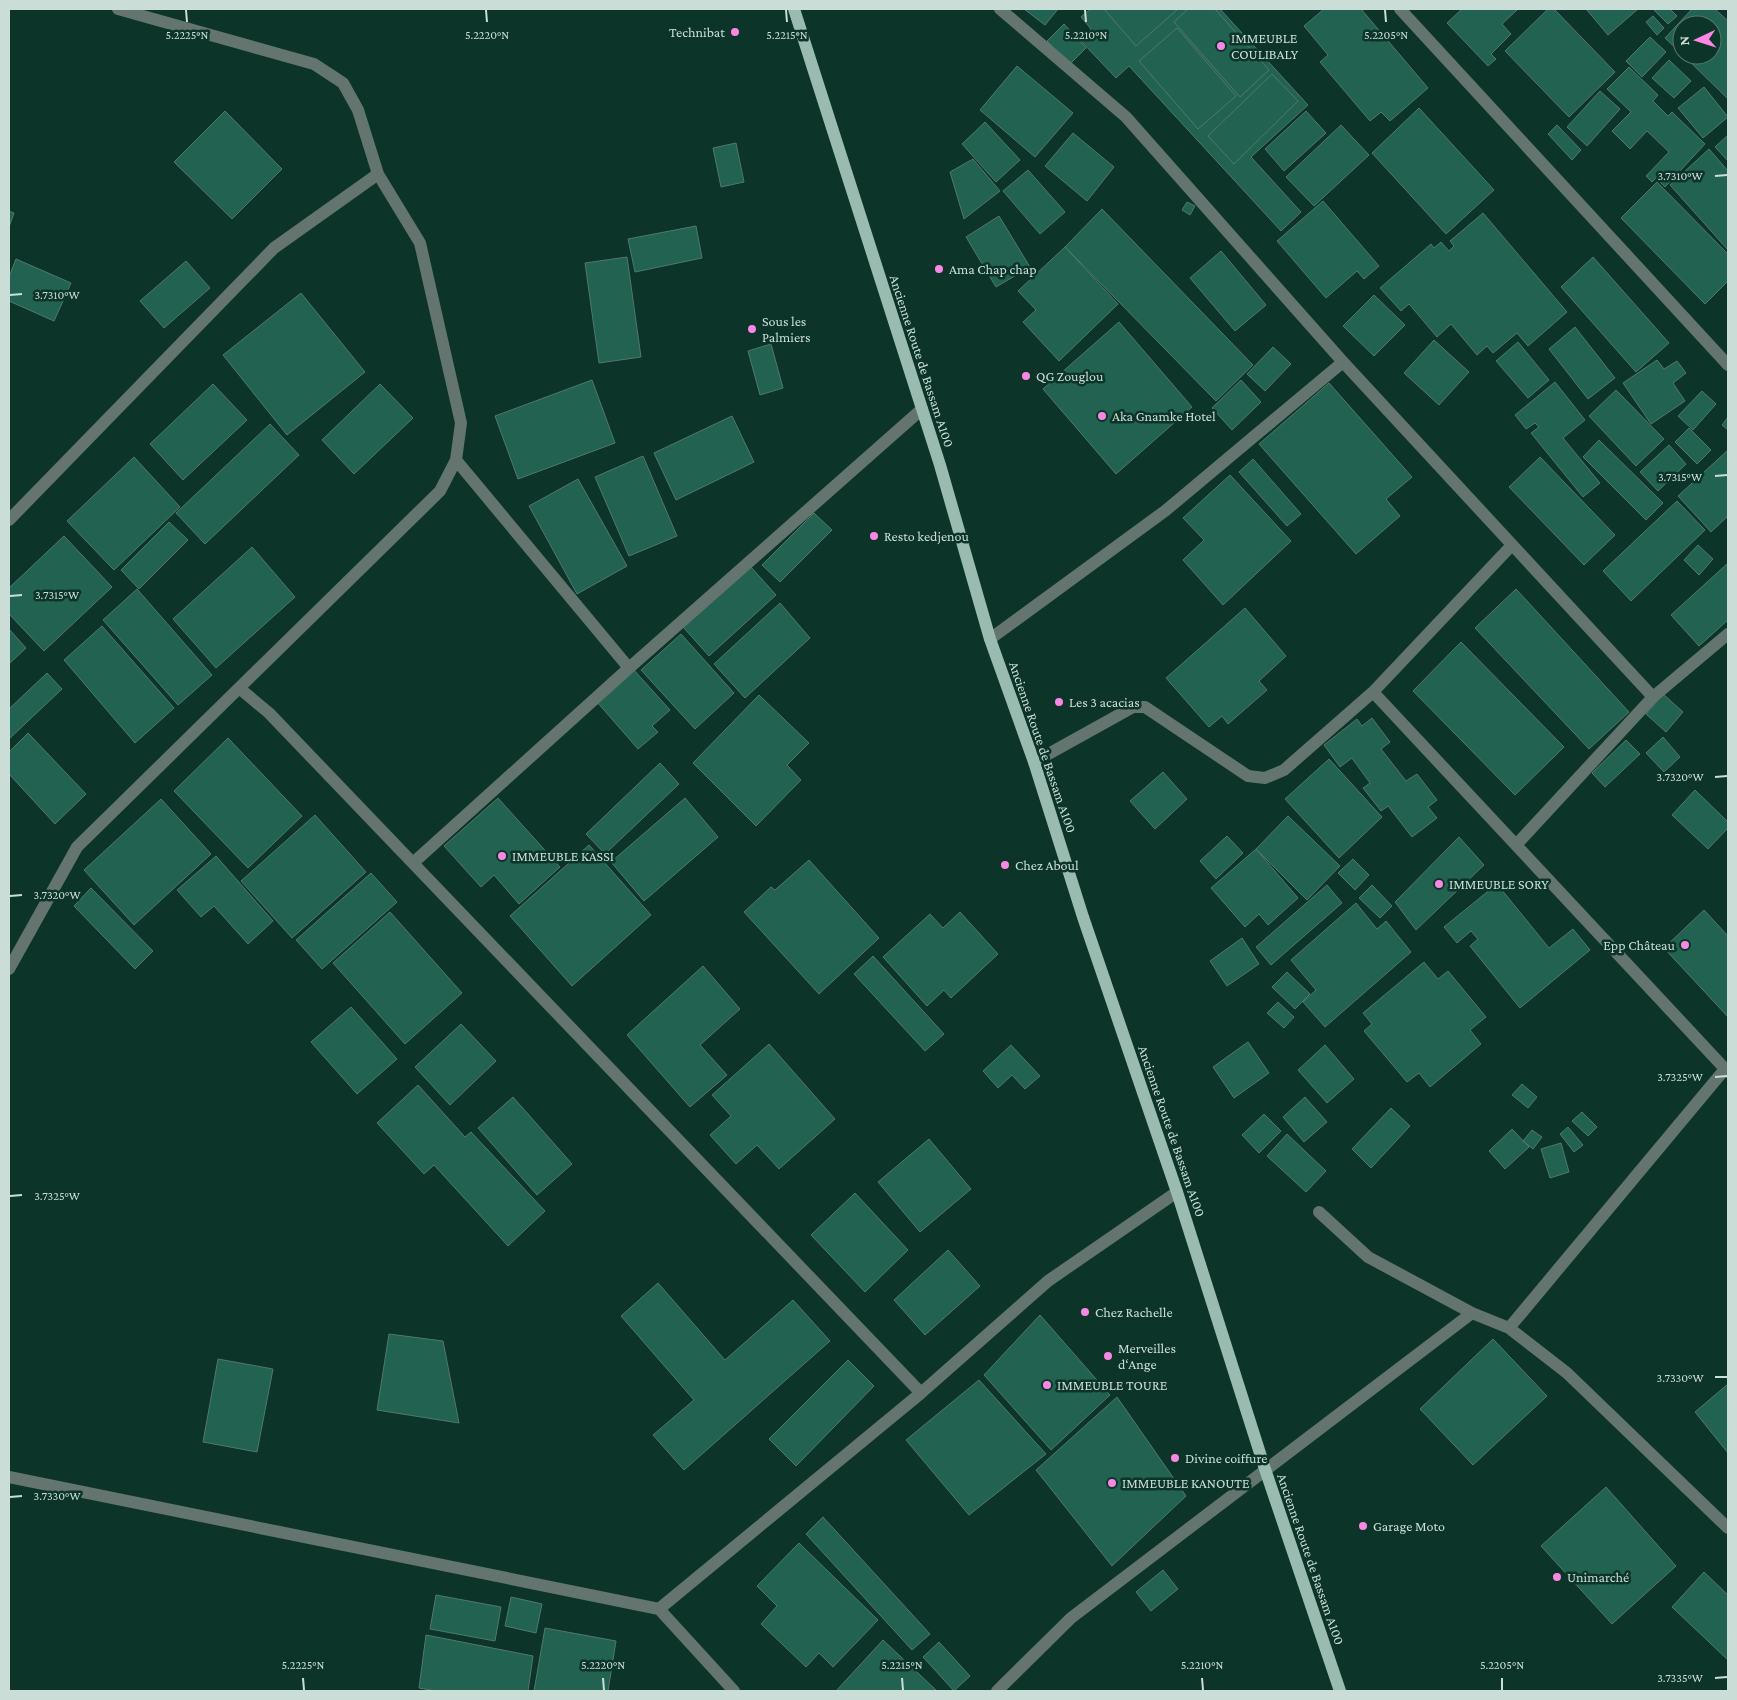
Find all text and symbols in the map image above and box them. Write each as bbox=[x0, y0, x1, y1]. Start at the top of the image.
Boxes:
north arrow bbox=[1672, 15, 1722, 65]
place label: Technibat bbox=[669, 24, 725, 40]
marker: Technibat bbox=[729, 26, 741, 38]
text: 5.2225°N bbox=[165, 28, 209, 42]
text: 5.2220°N bbox=[465, 28, 509, 42]
text: 5.2215°N bbox=[766, 28, 808, 42]
text: 5.2210°N bbox=[1065, 28, 1107, 42]
text: 5.2205°N bbox=[1364, 28, 1408, 42]
place label: IMMEUBLE COULIBALY bbox=[1231, 30, 1299, 62]
text: N bbox=[1676, 35, 1692, 46]
marker: IMMEUBLE COULIBALY bbox=[1215, 40, 1227, 52]
text: 3.7310°W bbox=[1657, 169, 1703, 183]
place label: Ama Chap chap bbox=[949, 261, 1037, 277]
marker: Ama Chap chap bbox=[933, 263, 945, 275]
street label: Ancienne Route de Bassam A100 bbox=[887, 273, 957, 449]
text: 3.7310°W bbox=[34, 288, 80, 302]
place label: Sous les Palmiers bbox=[762, 313, 810, 345]
marker: Sous les Palmiers bbox=[746, 323, 758, 335]
place label: QG Zouglou bbox=[1036, 368, 1104, 384]
marker: QG Zouglou bbox=[1020, 370, 1032, 382]
place label: Aka Gnamke Hotel bbox=[1112, 408, 1216, 424]
marker: Aka Gnamke Hotel bbox=[1096, 410, 1108, 422]
text: 3.7315°W bbox=[1658, 470, 1702, 484]
place label: Resto kedjenou bbox=[884, 528, 970, 545]
marker: Resto kedjenou bbox=[868, 530, 880, 542]
text: 3.7315°W bbox=[35, 588, 79, 602]
street label: Ancienne Route de Bassam A100 bbox=[1006, 659, 1080, 835]
place label: Les 3 acacias bbox=[1069, 694, 1140, 710]
marker: Les 3 acacias bbox=[1053, 696, 1065, 708]
text: 3.7320°W bbox=[1657, 770, 1703, 784]
place label: IMMEUBLE KASSI bbox=[512, 848, 614, 864]
marker: IMMEUBLE KASSI bbox=[496, 850, 508, 862]
place label: Chez Aboul bbox=[1015, 857, 1079, 873]
marker: Chez Aboul bbox=[999, 859, 1011, 871]
place label: IMMEUBLE SORY bbox=[1449, 876, 1549, 892]
marker: IMMEUBLE SORY bbox=[1433, 878, 1445, 890]
text: 3.7320°W bbox=[34, 888, 80, 902]
place label: Epp Château bbox=[1603, 937, 1676, 953]
marker: Epp Château bbox=[1679, 939, 1691, 951]
street label: Ancienne Route de Bassam A100 bbox=[1135, 1043, 1209, 1219]
text: 3.7325°W bbox=[1657, 1070, 1703, 1084]
text: 3.7325°W bbox=[34, 1189, 80, 1203]
place label: Chez Rachelle bbox=[1095, 1304, 1173, 1320]
marker: Chez Rachelle bbox=[1079, 1306, 1091, 1318]
place label: Merveilles d‘Ange bbox=[1118, 1340, 1176, 1372]
marker: Merveilles d‘Ange bbox=[1102, 1350, 1114, 1362]
text: 3.7330°W bbox=[1657, 1371, 1703, 1385]
place label: IMMEUBLE TOURE bbox=[1057, 1377, 1168, 1393]
marker: IMMEUBLE TOURE bbox=[1041, 1379, 1053, 1391]
place label: Divine coiffure bbox=[1185, 1450, 1267, 1466]
marker: Divine coiffure bbox=[1169, 1452, 1181, 1464]
street label: Ancienne Route de Bassam A100 bbox=[1274, 1471, 1348, 1647]
place label: IMMEUBLE KANOUTE bbox=[1122, 1475, 1250, 1491]
marker: IMMEUBLE KANOUTE bbox=[1106, 1477, 1118, 1489]
text: 3.7330°W bbox=[34, 1489, 80, 1503]
place label: Garage Moto bbox=[1373, 1518, 1445, 1534]
marker: Garage Moto bbox=[1357, 1520, 1369, 1532]
place label: Unimarché bbox=[1567, 1569, 1629, 1585]
marker: Unimarché bbox=[1551, 1571, 1563, 1583]
text: 5.2225°N bbox=[281, 1658, 325, 1672]
text: 5.2220°N bbox=[581, 1658, 625, 1672]
text: 5.2215°N bbox=[881, 1658, 923, 1672]
text: 5.2210°N bbox=[1181, 1658, 1223, 1672]
text: 5.2205°N bbox=[1480, 1658, 1524, 1672]
text: 3.7335°W bbox=[1657, 1671, 1703, 1685]

